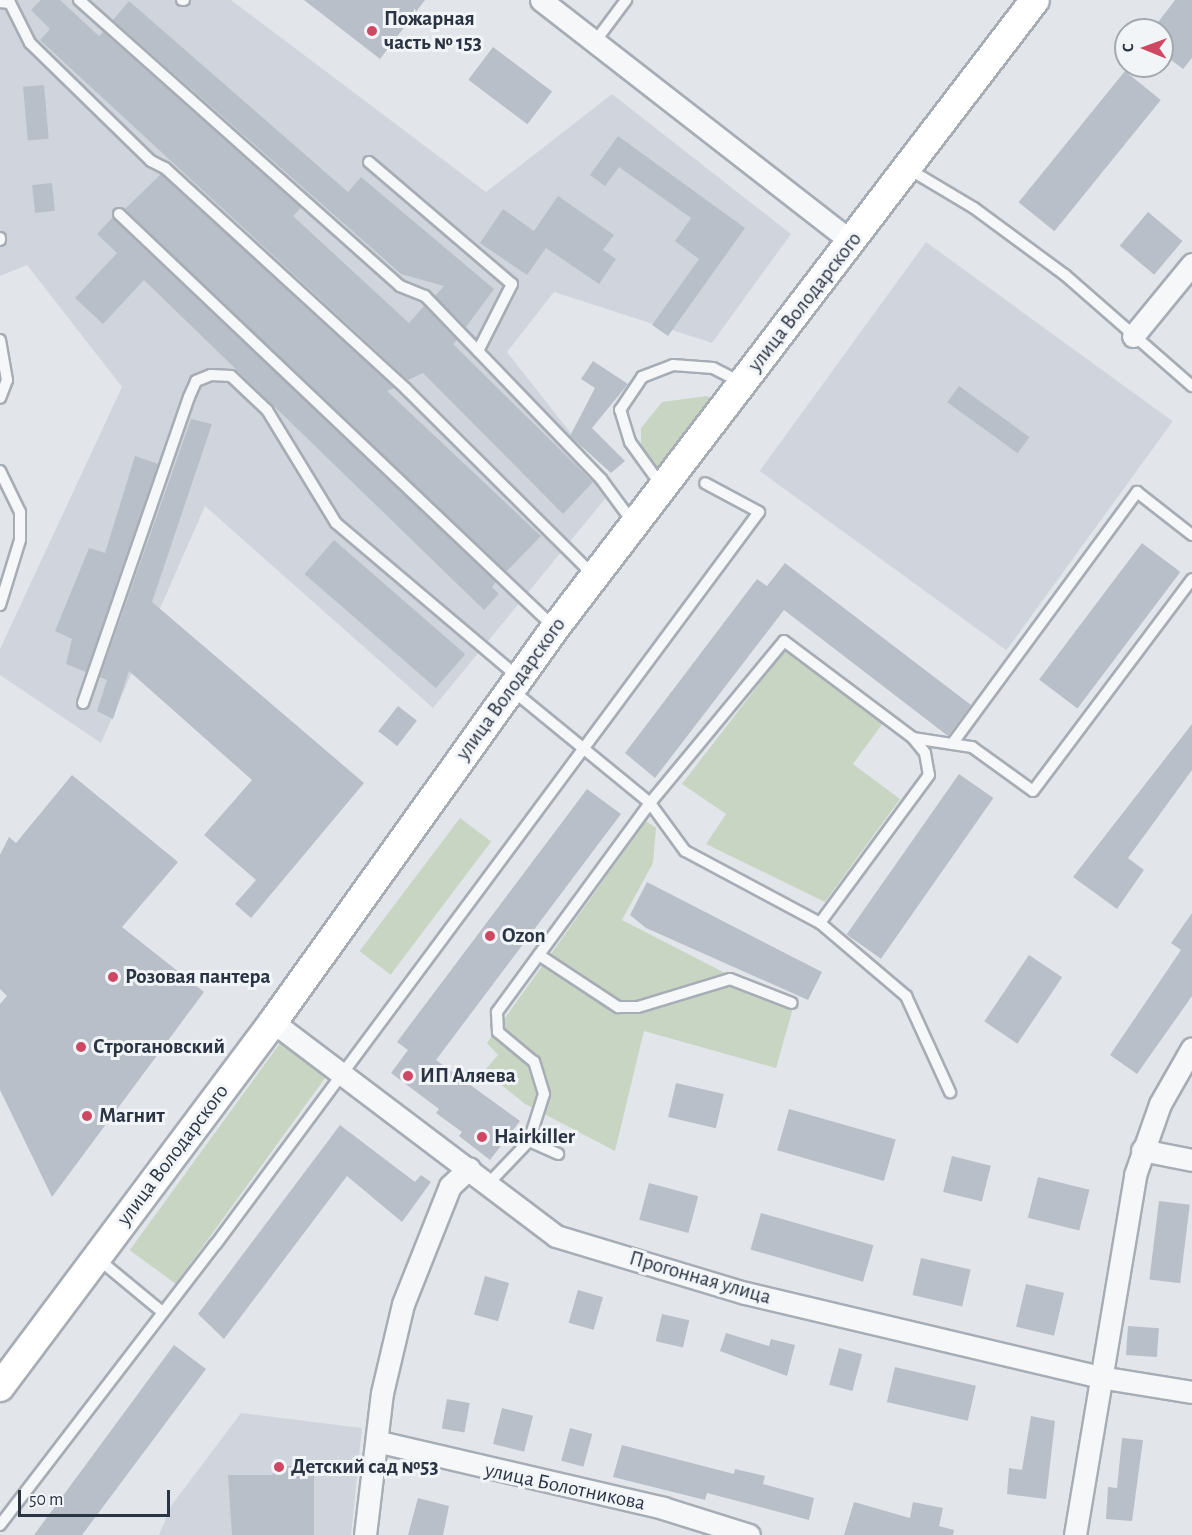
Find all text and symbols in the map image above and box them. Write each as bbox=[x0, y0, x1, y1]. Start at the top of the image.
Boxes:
place label: Пожарная часть № 153 bbox=[384, 6, 482, 56]
north arrow bbox=[1114, 18, 1174, 78]
marker: Пожарная часть № 153 bbox=[365, 24, 379, 38]
text: С bbox=[1120, 43, 1136, 52]
street label: улица Володарского bbox=[743, 227, 867, 377]
street label: улица Володарского bbox=[451, 613, 571, 765]
place label: Ozon bbox=[502, 923, 546, 949]
marker: Ozon bbox=[483, 929, 497, 943]
place label: Розовая пантера bbox=[125, 964, 270, 990]
marker: Розовая пантера bbox=[106, 970, 120, 984]
place label: Строгановский bbox=[93, 1034, 225, 1060]
marker: Строгановский bbox=[74, 1040, 88, 1054]
place label: ИП Аляева bbox=[420, 1063, 516, 1089]
marker: ИП Аляева bbox=[401, 1069, 415, 1083]
street label: улица Володарского bbox=[112, 1079, 234, 1231]
place label: Магнит bbox=[99, 1103, 165, 1129]
marker: Магнит bbox=[80, 1109, 94, 1123]
place label: Hairkiller bbox=[494, 1124, 575, 1150]
marker: Hairkiller bbox=[475, 1130, 489, 1144]
street label: Прогонная улица bbox=[626, 1246, 774, 1310]
place label: Детский сад №53 bbox=[291, 1454, 438, 1480]
street label: улица Болотникова bbox=[483, 1458, 647, 1516]
marker: Детский сад №53 bbox=[272, 1460, 286, 1474]
scale bar bbox=[21, 1478, 172, 1516]
text: 50 m bbox=[29, 1491, 63, 1509]

